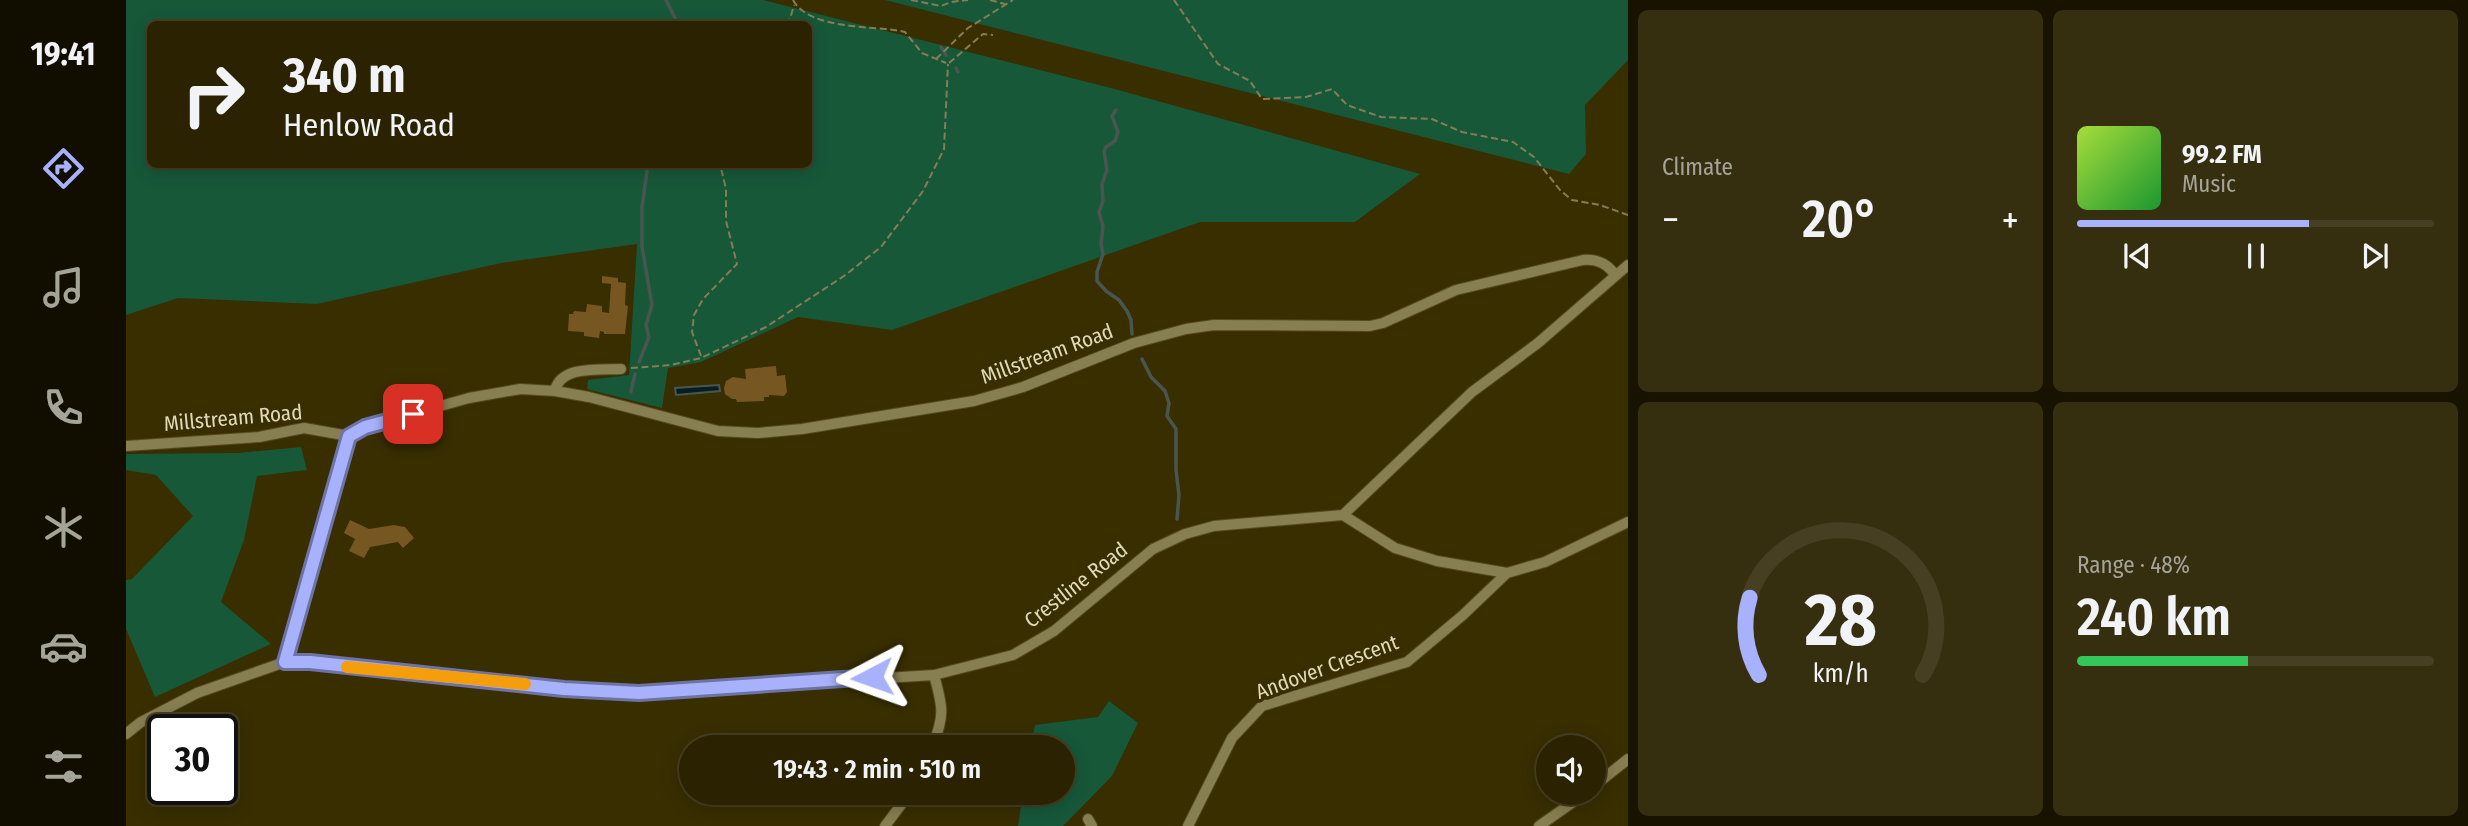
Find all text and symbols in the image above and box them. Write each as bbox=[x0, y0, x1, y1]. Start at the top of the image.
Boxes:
text: 19:41 bbox=[30, 35, 96, 73]
text: 340 m bbox=[283, 46, 406, 105]
icon: right bbox=[168, 49, 259, 140]
text: Henlow Road bbox=[283, 106, 455, 144]
text: 99.2 FM bbox=[2182, 139, 2262, 170]
icon: directions bbox=[39, 144, 88, 193]
text: Climate bbox=[1662, 153, 1733, 181]
text: Music bbox=[2182, 170, 2236, 198]
text: 20° bbox=[1802, 188, 1879, 251]
text: − bbox=[1662, 197, 1679, 243]
text: + bbox=[2002, 197, 2019, 243]
icon: previous bbox=[2118, 237, 2156, 275]
icon: pause bbox=[2237, 237, 2275, 275]
icon: next bbox=[2356, 237, 2394, 275]
icon: music bbox=[39, 263, 88, 312]
street label: Millstream Road bbox=[977, 318, 1117, 390]
icon: phone bbox=[39, 383, 88, 432]
pin bbox=[383, 384, 443, 444]
icon: arrive bbox=[394, 395, 432, 433]
street label: Millstream Road bbox=[163, 399, 303, 437]
icon: climate bbox=[39, 503, 88, 552]
street label: Crestline Road bbox=[1019, 537, 1133, 633]
text: Range · 48% bbox=[2077, 551, 2190, 579]
text: 28 bbox=[1803, 577, 1877, 664]
text: 240 km bbox=[2077, 586, 2231, 649]
icon: car bbox=[39, 622, 88, 671]
street label: Andover Crescent bbox=[1252, 629, 1402, 705]
position arrow bbox=[835, 640, 909, 714]
text: km/h bbox=[1813, 659, 1868, 689]
speed limit sign: 30 bbox=[147, 714, 238, 805]
map controls bbox=[1536, 735, 1606, 805]
button: sound bbox=[1536, 735, 1606, 805]
icon: filters bbox=[39, 742, 88, 791]
text: 19:43 · 2 min · 510 m bbox=[773, 754, 981, 785]

